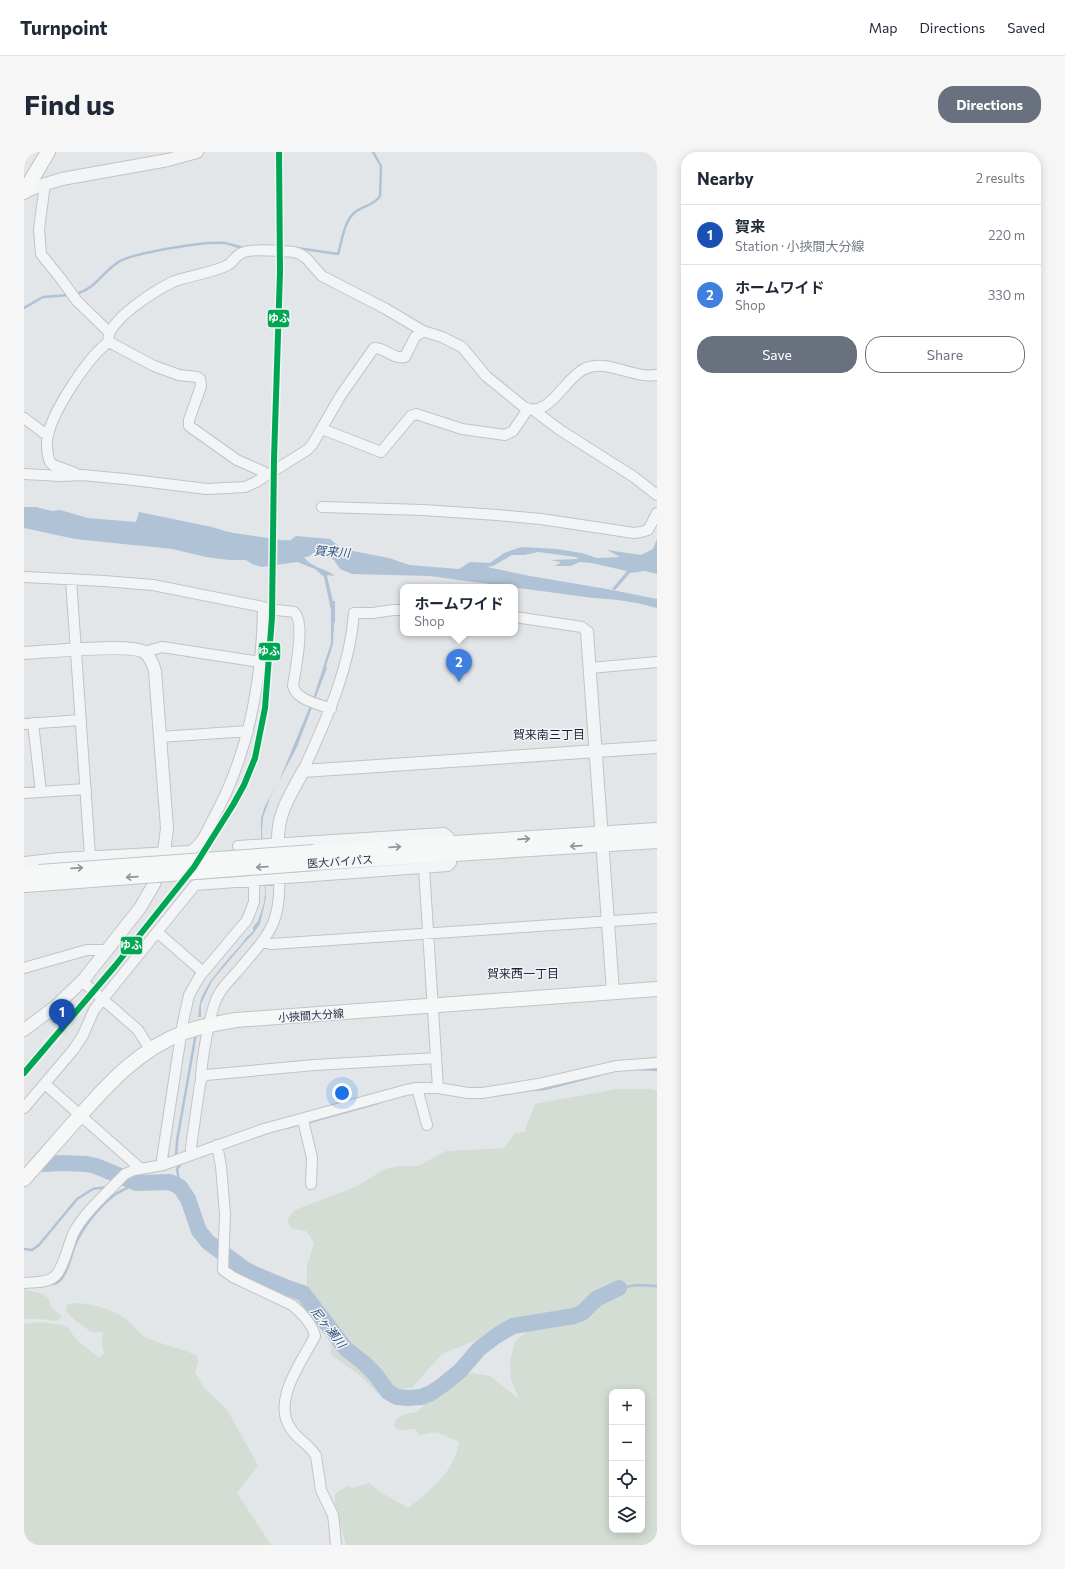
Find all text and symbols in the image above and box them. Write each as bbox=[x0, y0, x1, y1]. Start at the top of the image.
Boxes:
text: Turnpoint bbox=[20, 16, 108, 39]
text: Map bbox=[869, 19, 898, 36]
text: Directions bbox=[920, 19, 985, 36]
text: Saved bbox=[1007, 19, 1045, 36]
button: Directions bbox=[938, 86, 1041, 123]
text: Find us bbox=[24, 87, 115, 121]
text: Nearby bbox=[697, 168, 754, 189]
text: 2 results bbox=[976, 170, 1025, 186]
text: 賀来 bbox=[735, 217, 765, 235]
text: 1 bbox=[707, 227, 713, 243]
text: 220 m bbox=[988, 227, 1025, 243]
text: Station · 小挾間大分線 bbox=[735, 238, 865, 254]
text: ホームワイド bbox=[735, 278, 825, 296]
text: 2 bbox=[706, 287, 714, 303]
text: 330 m bbox=[988, 287, 1025, 303]
text: Shop bbox=[735, 297, 766, 313]
line badge: ゆふ bbox=[267, 309, 290, 328]
text: ゆふ bbox=[268, 311, 290, 324]
button: Save bbox=[697, 336, 857, 373]
button: Share bbox=[865, 336, 1025, 373]
water label: 賀来川 bbox=[314, 543, 352, 559]
popup bbox=[400, 584, 518, 636]
text: ホームワイド bbox=[414, 594, 504, 612]
text: Shop bbox=[414, 613, 445, 629]
line badge: ゆふ bbox=[258, 642, 281, 661]
text: ゆふ bbox=[258, 644, 280, 657]
pin: 2 bbox=[446, 649, 472, 682]
district label: 賀来南三丁目 bbox=[513, 727, 585, 741]
one-way arrow bbox=[517, 835, 530, 842]
one-way arrow bbox=[570, 842, 583, 849]
one-way arrow bbox=[388, 844, 401, 851]
street label: 医大バイパス bbox=[307, 852, 373, 870]
one-way arrow bbox=[256, 863, 269, 870]
one-way arrow bbox=[70, 865, 83, 872]
one-way arrow bbox=[126, 873, 139, 880]
line badge: ゆふ bbox=[120, 936, 143, 955]
text: ゆふ bbox=[120, 938, 142, 951]
district label: 賀来西一丁目 bbox=[487, 966, 559, 980]
pin: 1 bbox=[49, 999, 75, 1032]
street label: 小挾間大分線 bbox=[278, 1006, 344, 1024]
your location bbox=[332, 1083, 352, 1103]
water label: 尼ヶ瀬川 bbox=[309, 1304, 351, 1352]
map controls bbox=[609, 1389, 645, 1533]
button: + bbox=[609, 1389, 645, 1425]
button: − bbox=[609, 1425, 645, 1461]
button: locate bbox=[609, 1461, 645, 1497]
button: layers bbox=[609, 1497, 645, 1533]

